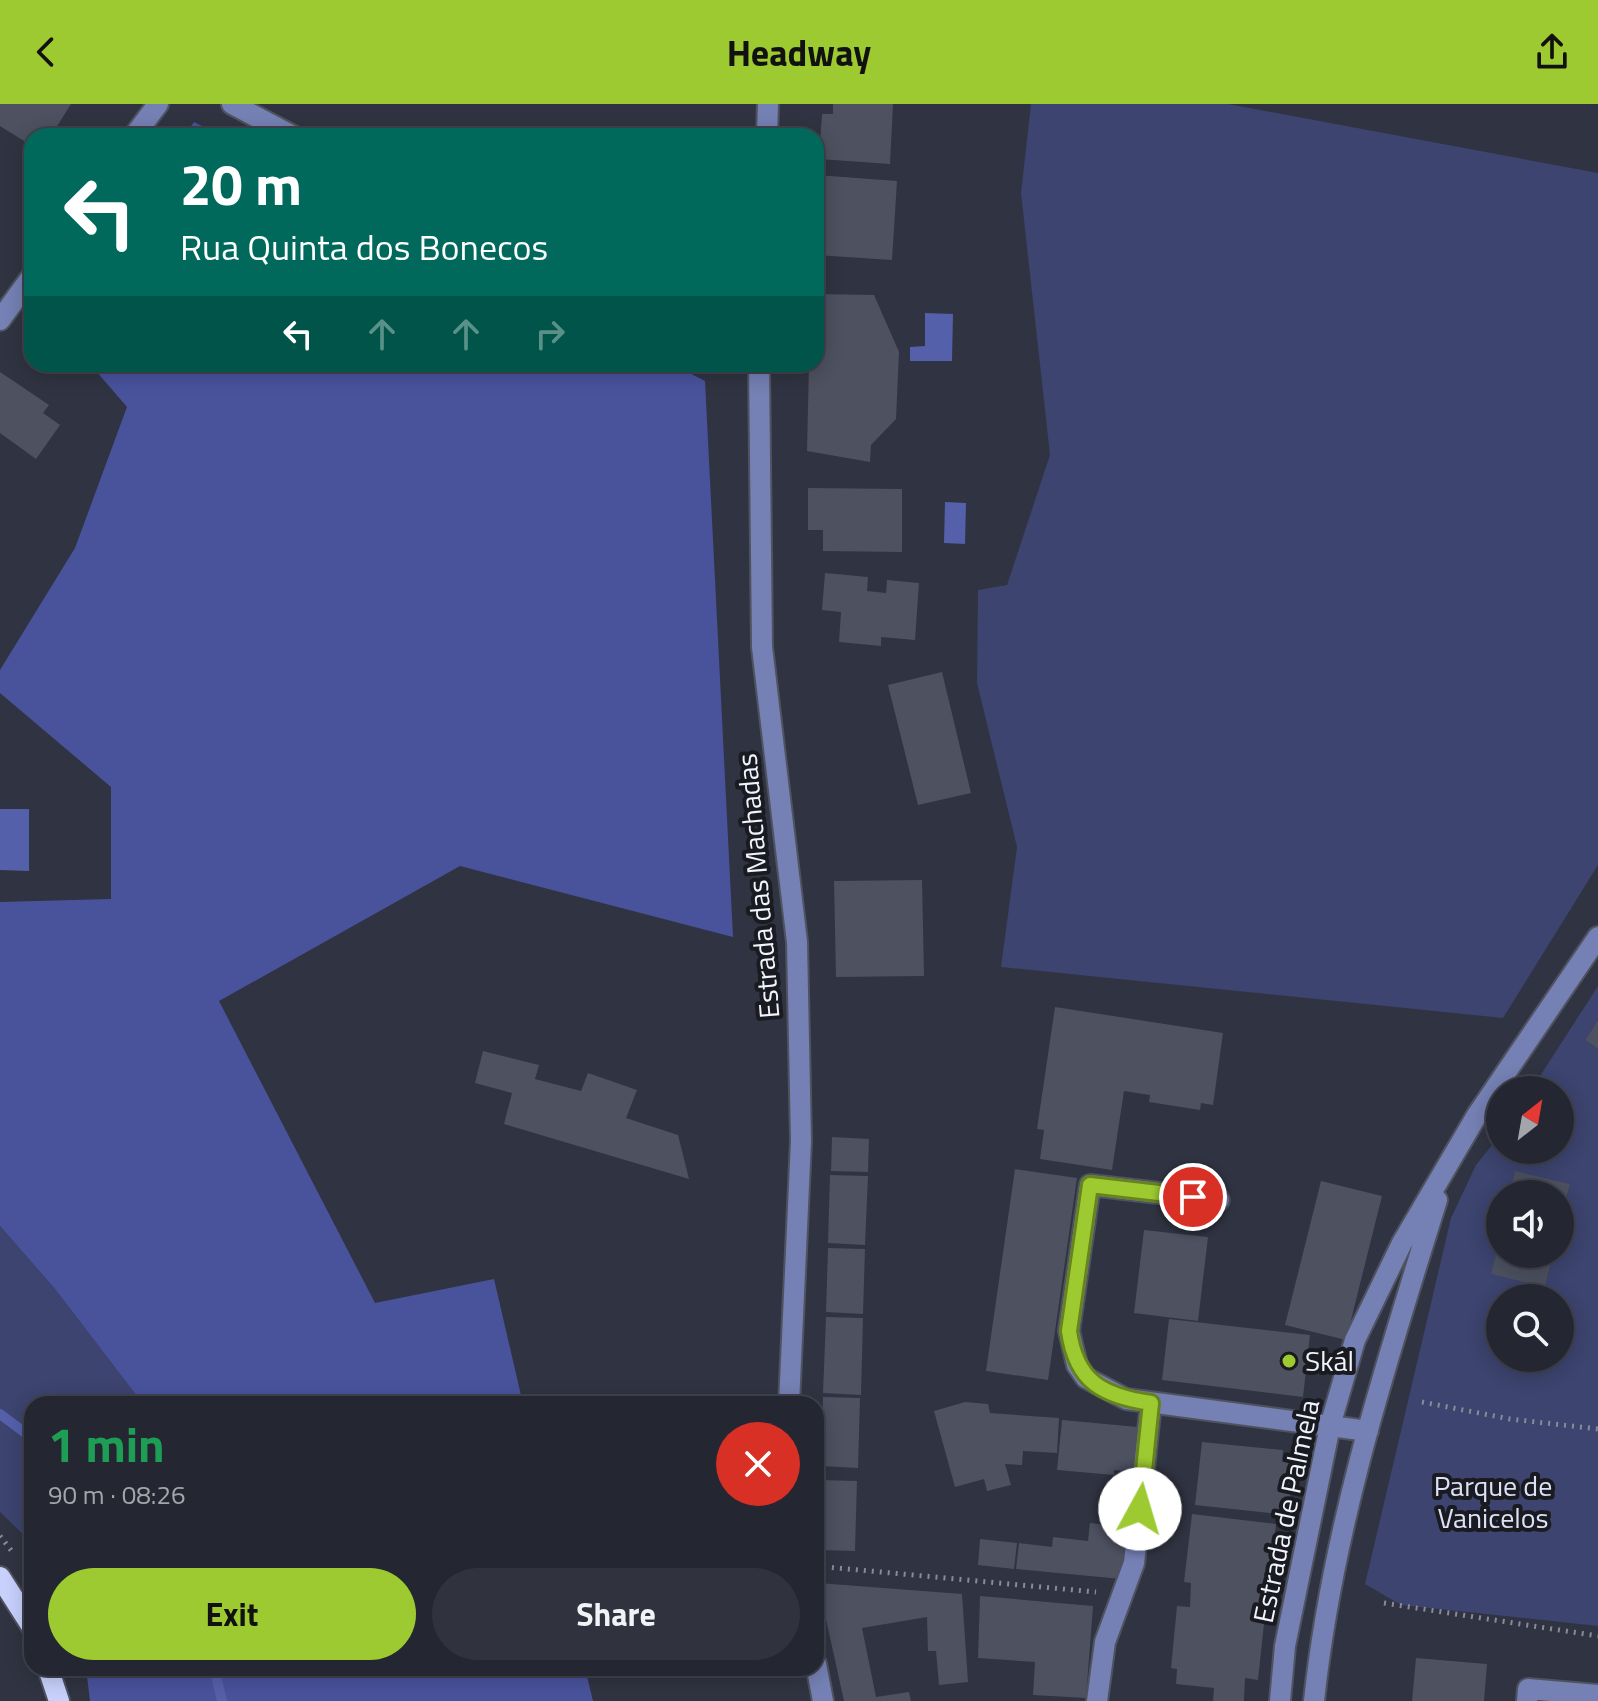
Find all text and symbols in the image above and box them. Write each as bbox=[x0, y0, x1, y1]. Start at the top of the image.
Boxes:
text: Headway bbox=[727, 25, 871, 80]
icon: back bbox=[24, 30, 68, 74]
icon: share bbox=[1530, 30, 1574, 74]
text: 20 m bbox=[180, 142, 302, 227]
icon: left bbox=[48, 160, 152, 264]
text: Rua Quinta dos Bonecos bbox=[180, 219, 548, 274]
icon: left bbox=[276, 312, 320, 356]
icon: ahead bbox=[360, 312, 404, 356]
icon: ahead bbox=[444, 312, 488, 356]
icon: right bbox=[528, 312, 572, 356]
street label: Estrada das Machadas bbox=[725, 752, 791, 1020]
north arrow bbox=[1486, 1076, 1574, 1164]
map controls bbox=[1486, 1076, 1574, 1372]
pin bbox=[1159, 1163, 1227, 1231]
icon: arrive bbox=[1171, 1175, 1215, 1219]
button: sound bbox=[1486, 1180, 1574, 1268]
button: search bbox=[1486, 1284, 1574, 1372]
place label: Skál bbox=[1305, 1339, 1354, 1382]
marker: Skál bbox=[1280, 1352, 1298, 1370]
street label: Estrada de Palmela bbox=[1241, 1395, 1330, 1626]
text: 1 min bbox=[48, 1408, 165, 1481]
button: close bbox=[716, 1422, 800, 1506]
park label: Parque de Vanicelos bbox=[1434, 1464, 1552, 1539]
position arrow bbox=[1098, 1467, 1182, 1551]
text: 90 m · 08:26 bbox=[48, 1475, 186, 1514]
button: Exit bbox=[48, 1568, 416, 1660]
button: Share bbox=[432, 1568, 800, 1660]

